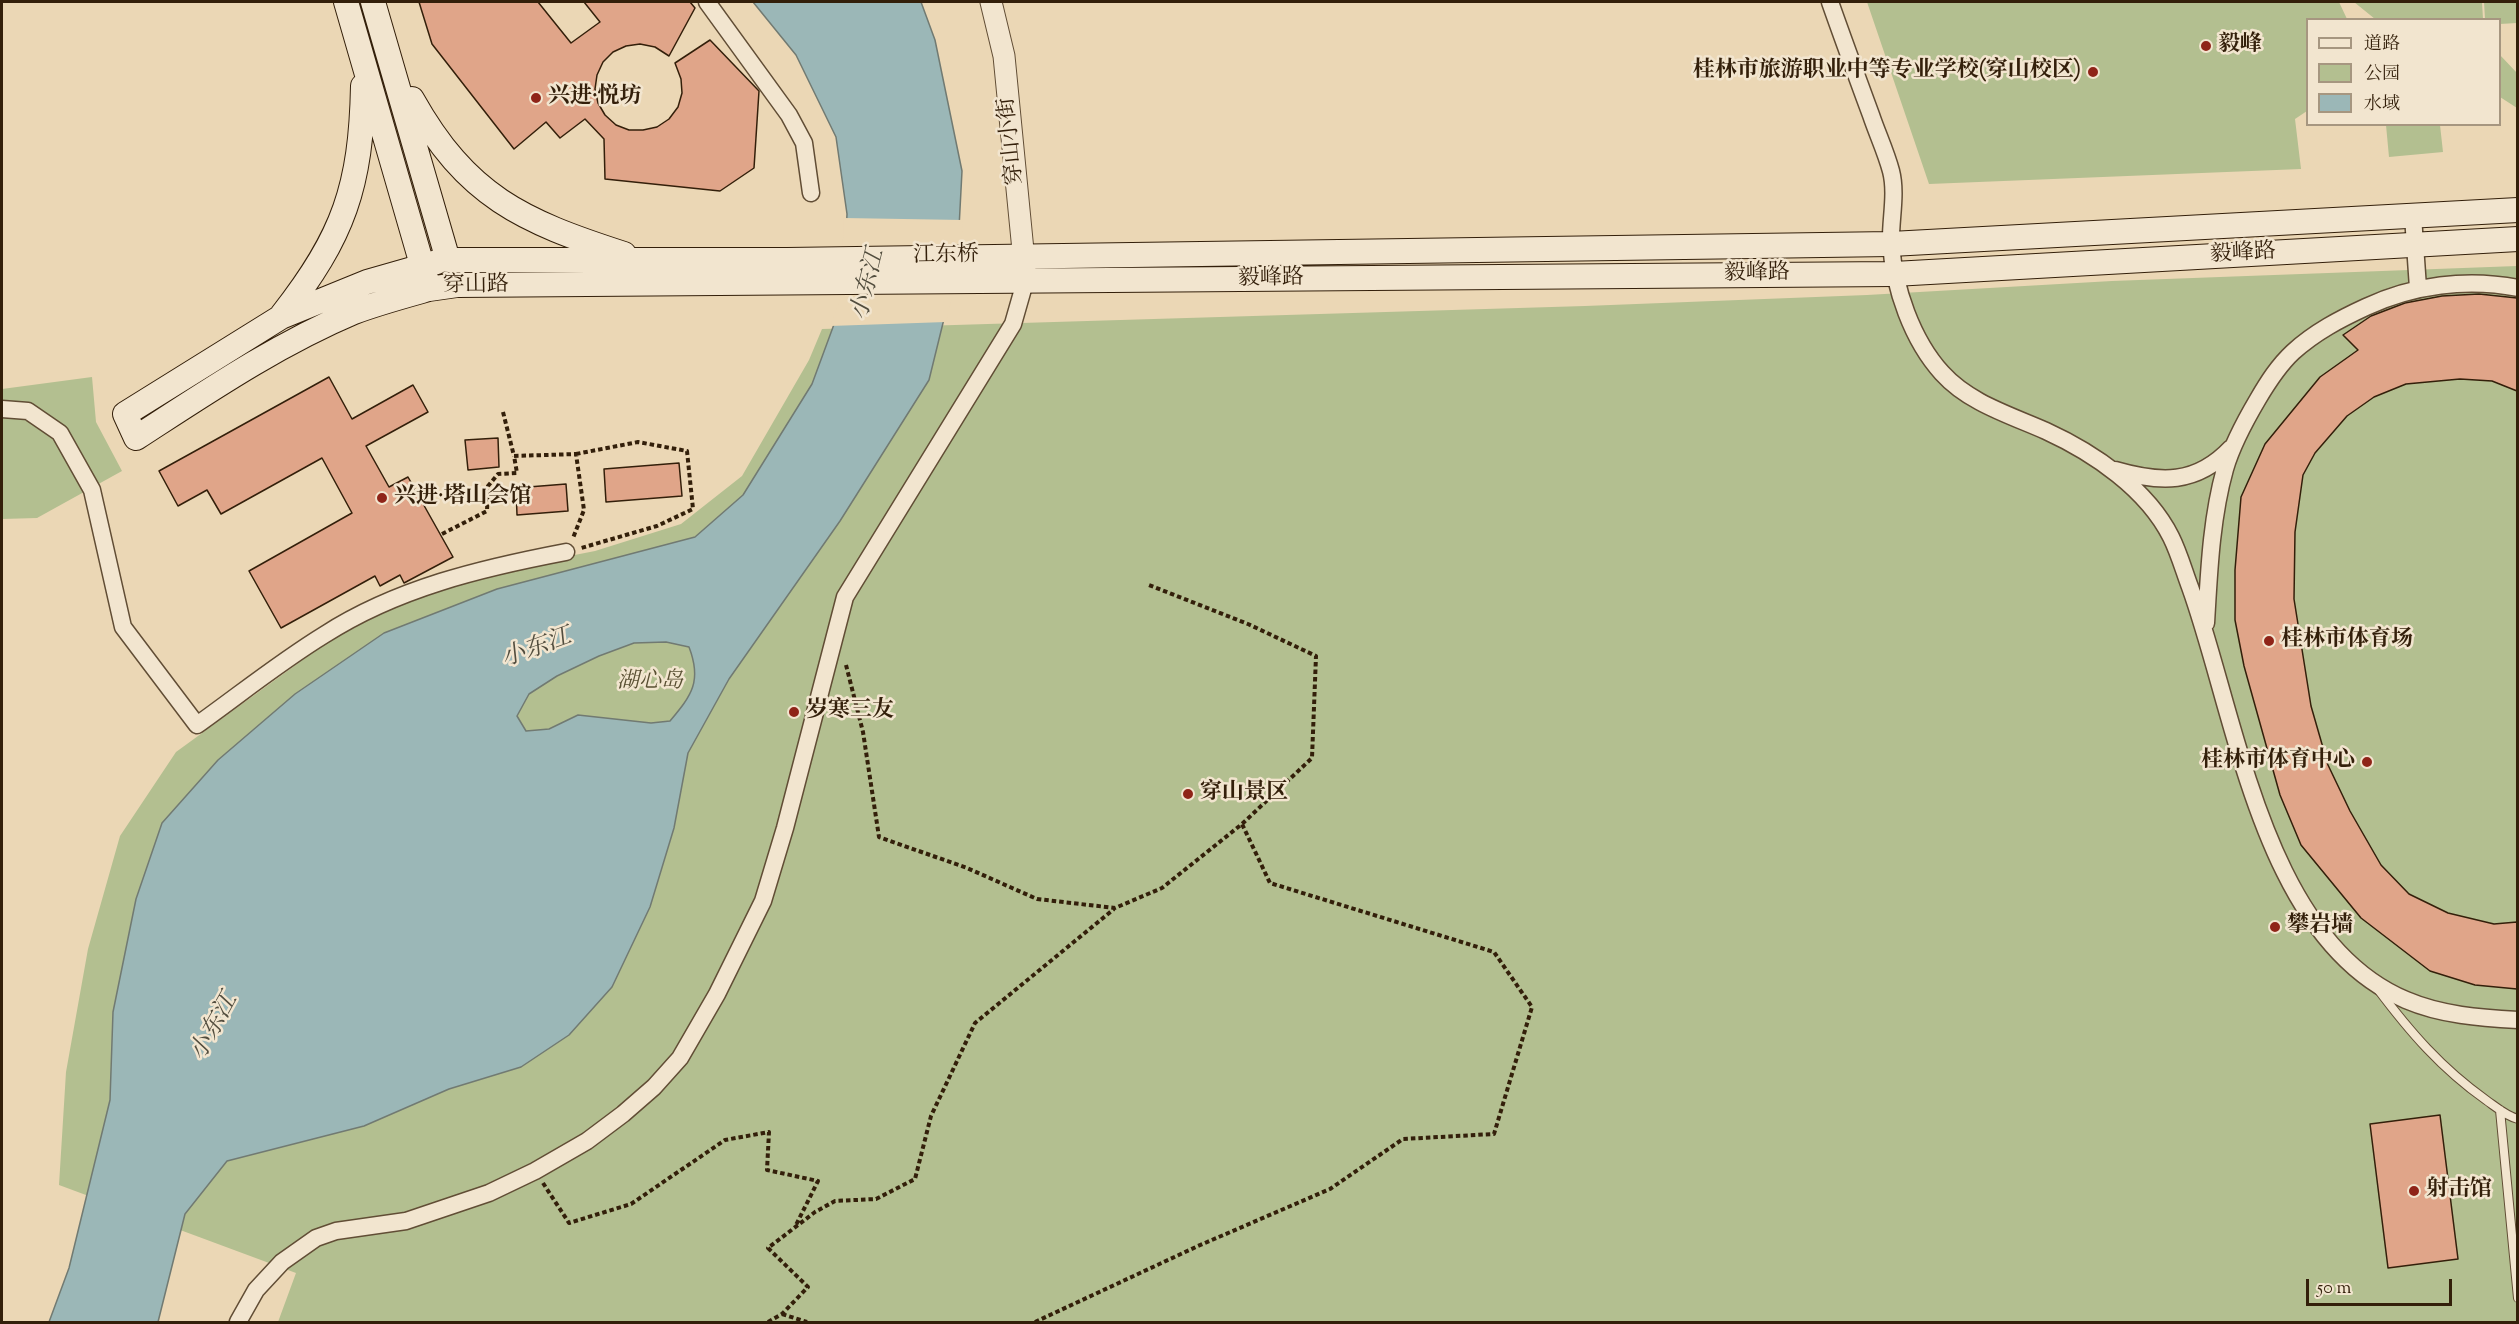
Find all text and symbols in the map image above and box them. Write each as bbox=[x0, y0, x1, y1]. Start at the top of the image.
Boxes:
legend bbox=[2306, 18, 2501, 126]
text: 道路 bbox=[2364, 32, 2400, 58]
place label: 毅峰 bbox=[2218, 33, 2262, 59]
marker: 毅峰 bbox=[2199, 39, 2213, 53]
place label: 桂林市旅游职业中等专业学校(穿山校区) bbox=[1693, 59, 2081, 85]
text: 公园 bbox=[2364, 62, 2400, 88]
marker: 桂林市旅游职业中等专业学校(穿山校区) bbox=[2086, 65, 2100, 79]
place label: 兴进·悦坊 bbox=[548, 85, 642, 111]
marker: 兴进·悦坊 bbox=[529, 91, 543, 105]
text: 水域 bbox=[2364, 92, 2400, 118]
street label: 穿山小街 bbox=[995, 96, 1031, 186]
street label: 毅峰路 bbox=[2209, 240, 2277, 270]
street label: 江东桥 bbox=[913, 243, 979, 271]
water label: 小东江 bbox=[847, 247, 893, 323]
street label: 毅峰路 bbox=[1724, 261, 1790, 289]
street label: 毅峰路 bbox=[1238, 266, 1304, 294]
street label: 穿山路 bbox=[443, 273, 509, 301]
place label: 兴进·塔山会馆 bbox=[394, 485, 532, 511]
marker: 兴进·塔山会馆 bbox=[375, 491, 389, 505]
water label: 小东江 bbox=[498, 624, 576, 676]
place label: 桂林市体育场 bbox=[2281, 628, 2413, 654]
marker: 桂林市体育场 bbox=[2262, 634, 2276, 648]
park label: 湖心岛 bbox=[617, 670, 683, 696]
place label: 岁寒三友 bbox=[806, 699, 894, 725]
marker: 岁寒三友 bbox=[787, 705, 801, 719]
place label: 桂林市体育中心 bbox=[2201, 749, 2355, 775]
marker: 桂林市体育中心 bbox=[2360, 755, 2374, 769]
place label: 穿山景区 bbox=[1200, 781, 1288, 807]
marker: 穿山景区 bbox=[1181, 787, 1195, 801]
place label: 攀岩墙 bbox=[2287, 914, 2353, 940]
marker: 攀岩墙 bbox=[2268, 920, 2282, 934]
water label: 小东江 bbox=[186, 990, 246, 1066]
place label: 射击馆 bbox=[2426, 1178, 2492, 1204]
marker: 射击馆 bbox=[2407, 1184, 2421, 1198]
scale bar bbox=[2309, 1267, 2454, 1305]
text: 50 m bbox=[2317, 1276, 2351, 1302]

